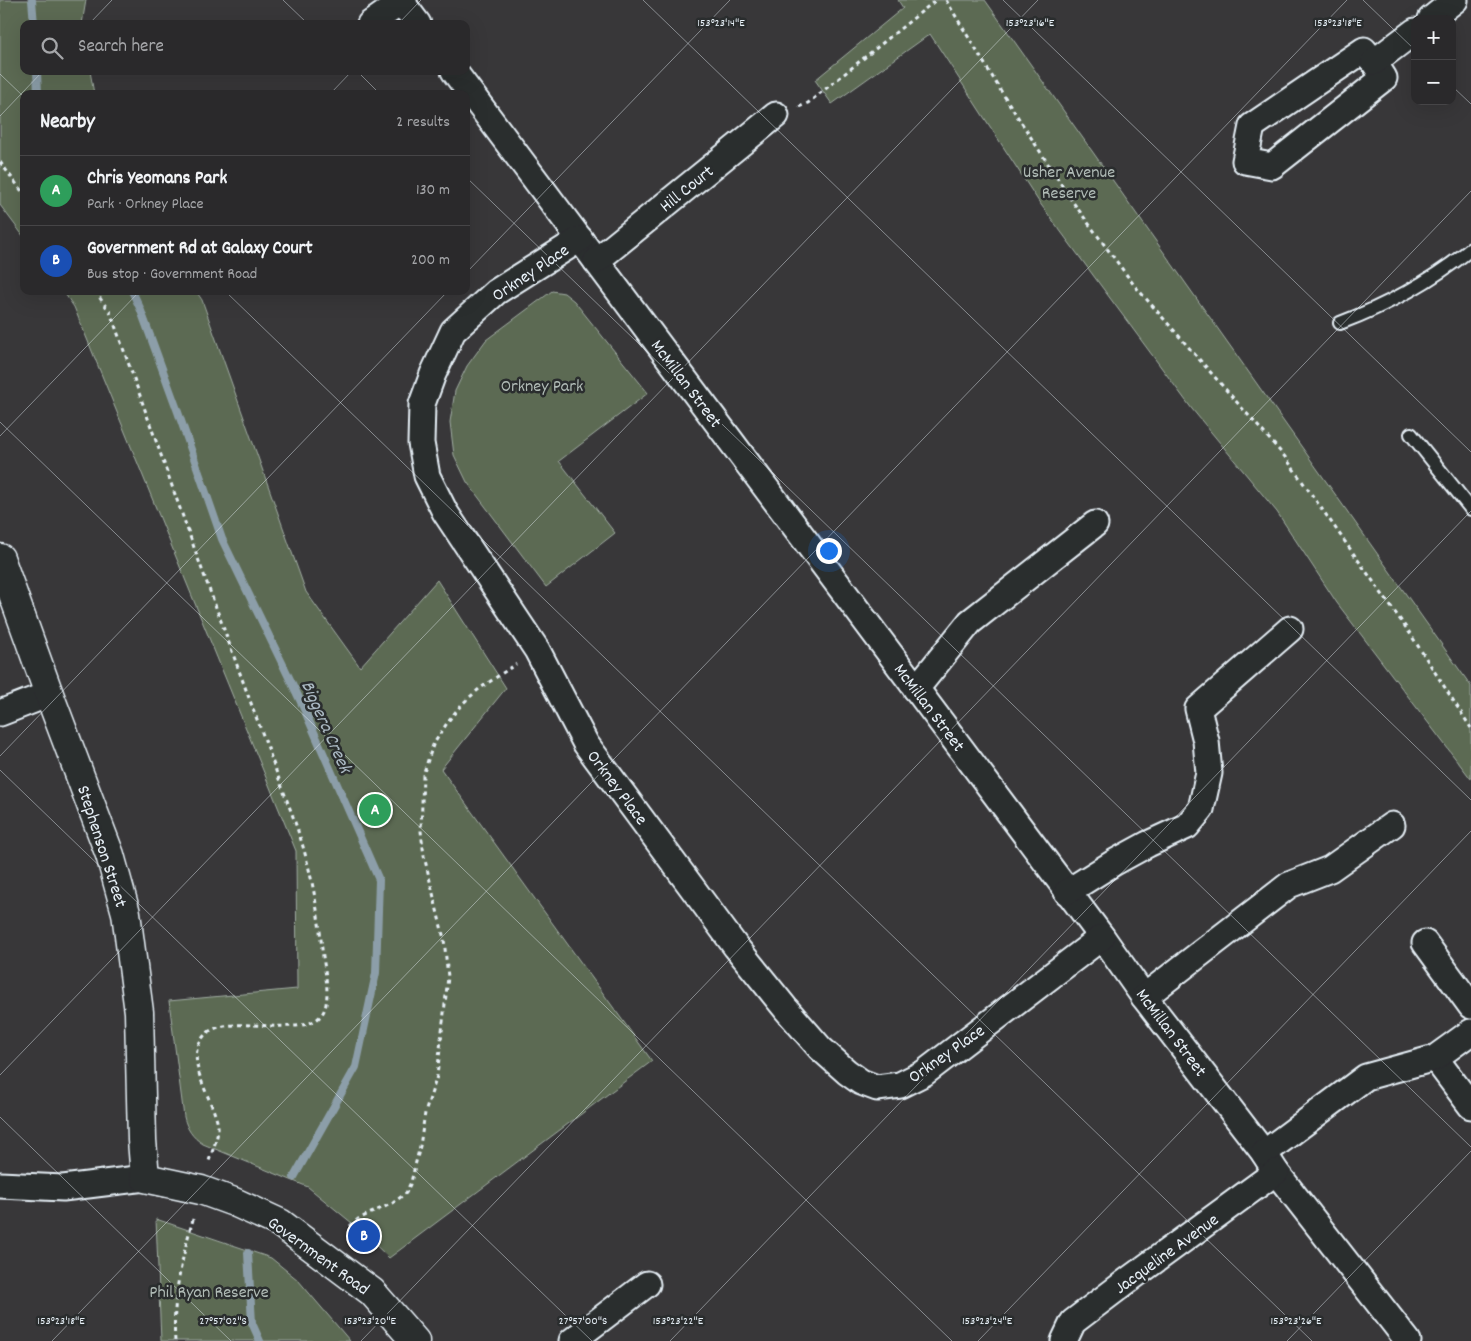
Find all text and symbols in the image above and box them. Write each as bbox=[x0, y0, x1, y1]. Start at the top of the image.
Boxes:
text: 153°23'14"E bbox=[697, 15, 745, 32]
text: 153°23'16"E bbox=[1006, 15, 1055, 32]
text: 153°23'18"E bbox=[1314, 15, 1362, 32]
map controls bbox=[1411, 15, 1456, 105]
button: + bbox=[1411, 15, 1456, 60]
search box bbox=[20, 20, 470, 75]
icon: search bbox=[38, 34, 66, 62]
text: Search here bbox=[78, 34, 164, 61]
button: − bbox=[1411, 60, 1456, 105]
text: Nearby bbox=[40, 108, 95, 138]
text: 2 results bbox=[396, 111, 450, 134]
street label: Hill Court bbox=[655, 160, 720, 220]
park label: Usher Avenue Reserve bbox=[1023, 161, 1115, 207]
text: Chris Yeomans Park bbox=[87, 166, 227, 193]
text: A bbox=[52, 179, 60, 202]
text: 130 m bbox=[416, 179, 450, 202]
text: Park · Orkney Place bbox=[87, 193, 204, 216]
text: Government Rd at Galaxy Court bbox=[87, 236, 313, 263]
street label: Orkney Place bbox=[488, 239, 575, 309]
text: B bbox=[52, 249, 60, 272]
text: 200 m bbox=[411, 249, 450, 272]
text: Bus stop · Government Road bbox=[87, 263, 257, 286]
street label: McMillan Street bbox=[643, 335, 727, 434]
park label: Orkney Park bbox=[501, 375, 583, 400]
your location bbox=[816, 538, 842, 564]
street label: McMillan Street bbox=[886, 659, 970, 758]
water label: Biggera Creek bbox=[292, 677, 358, 780]
street label: Orkney Place bbox=[580, 746, 653, 831]
street label: Stephenson Street bbox=[69, 782, 132, 911]
pin: A bbox=[359, 791, 391, 829]
street label: McMillan Street bbox=[1128, 984, 1212, 1083]
street label: Orkney Place bbox=[904, 1019, 991, 1091]
street label: Jacqueline Avenue bbox=[1110, 1209, 1225, 1301]
street label: Government Road bbox=[261, 1211, 374, 1303]
pin: B bbox=[348, 1217, 380, 1255]
park label: Phil Ryan Reserve bbox=[149, 1281, 269, 1306]
text: 153°23'18"E bbox=[37, 1313, 85, 1330]
text: 27°57'02"S bbox=[199, 1313, 247, 1330]
text: 153°23'20"E bbox=[344, 1313, 396, 1330]
text: 27°57'00"S bbox=[559, 1313, 607, 1330]
text: 153°23'22"E bbox=[653, 1313, 704, 1330]
text: 153°23'24"E bbox=[962, 1313, 1013, 1330]
text: 153°23'26"E bbox=[1270, 1313, 1322, 1330]

